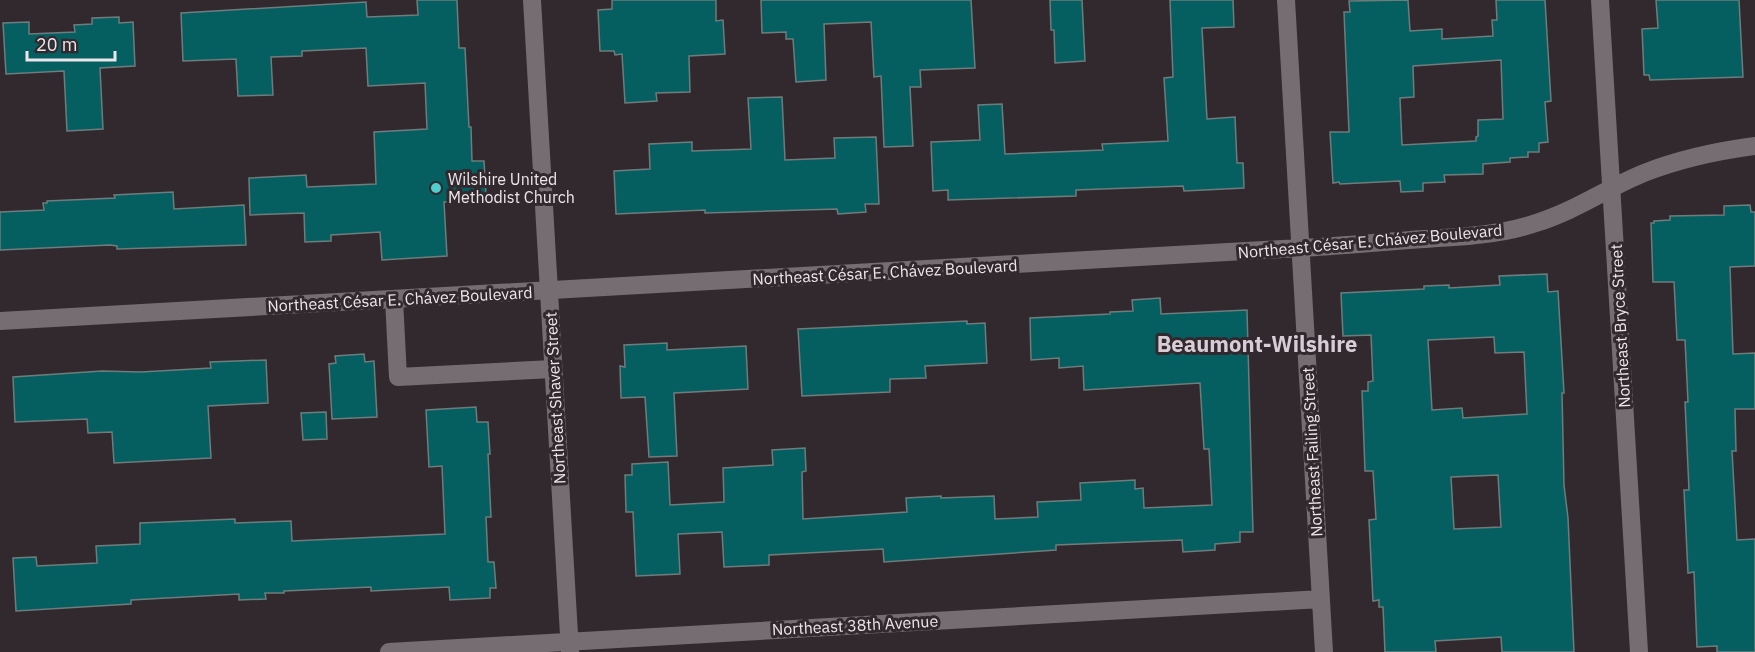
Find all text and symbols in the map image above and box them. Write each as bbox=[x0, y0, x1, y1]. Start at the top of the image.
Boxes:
scale bar bbox=[27, 24, 116, 62]
text: 20 m bbox=[36, 33, 78, 56]
place label: Wilshire United Methodist Church bbox=[448, 169, 575, 207]
marker: Wilshire United Methodist Church bbox=[429, 181, 443, 195]
street label: Northeast César E. Chávez Boulevard bbox=[1237, 219, 1503, 263]
street label: Northeast Bryce Street bbox=[1606, 244, 1634, 408]
street label: Northeast César E. Chávez Boulevard bbox=[752, 255, 1018, 289]
street label: Northeast César E. Chávez Boulevard bbox=[267, 282, 533, 316]
street label: Northeast Shaver Street bbox=[541, 312, 569, 484]
district label: Beaumont-Wilshire bbox=[1157, 329, 1357, 358]
street label: Northeast Failing Street bbox=[1298, 367, 1326, 537]
street label: Northeast 38th Avenue bbox=[771, 611, 939, 639]

